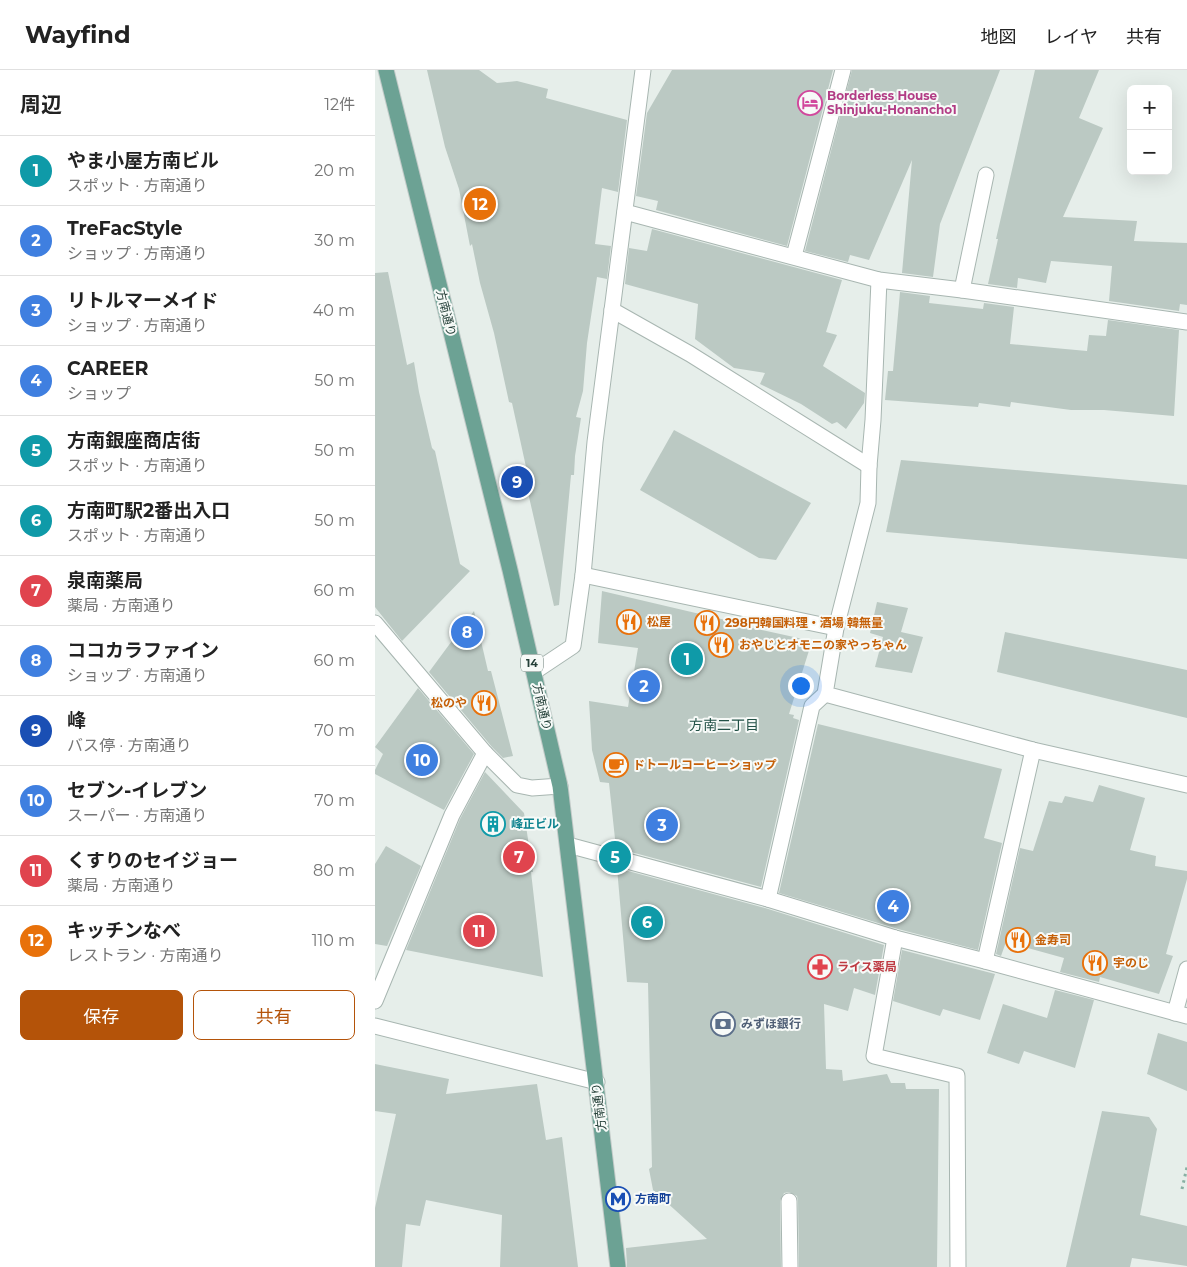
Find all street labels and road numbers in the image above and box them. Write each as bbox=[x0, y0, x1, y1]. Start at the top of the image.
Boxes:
street label: 方南通り bbox=[433, 288, 460, 338]
road number: 14 bbox=[521, 654, 543, 672]
street label: 方南通り bbox=[530, 682, 555, 732]
street label: 方南通り bbox=[588, 1082, 609, 1132]

